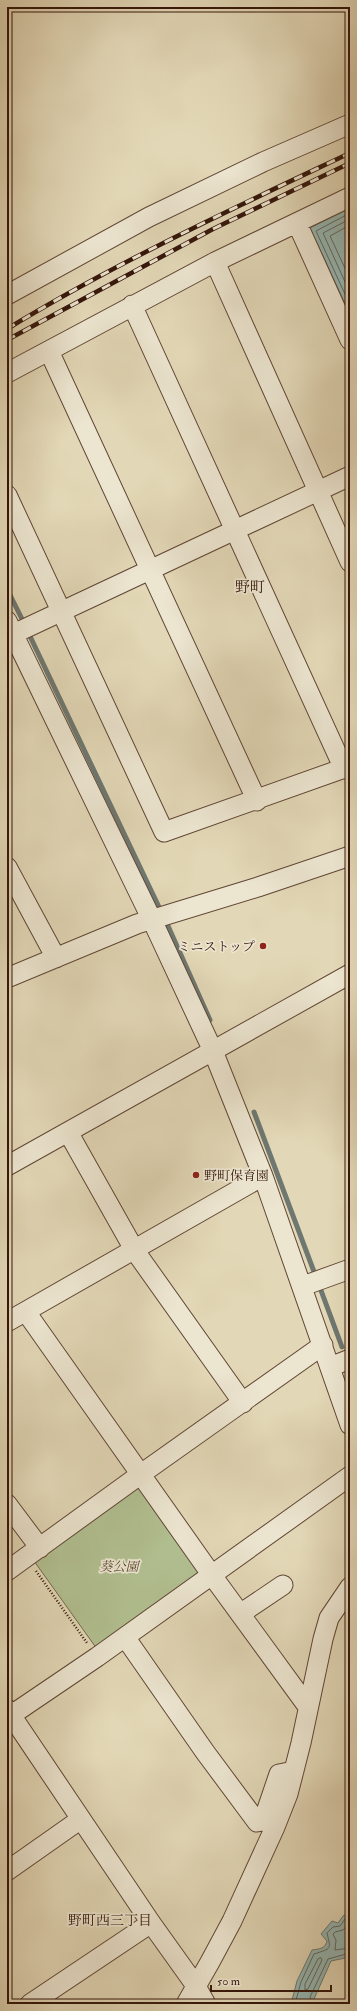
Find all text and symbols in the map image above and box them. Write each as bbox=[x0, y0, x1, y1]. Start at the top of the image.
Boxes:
district label: 野町 bbox=[235, 578, 265, 597]
place label: ミニストップ bbox=[177, 939, 255, 955]
marker: ミニストップ bbox=[258, 941, 268, 951]
place label: 野町保育園 bbox=[204, 1168, 269, 1184]
marker: 野町保育園 bbox=[191, 1170, 201, 1180]
park label: 葵公園 bbox=[99, 1559, 140, 1575]
district label: 野町西三丁目 bbox=[68, 1912, 152, 1929]
scale bar bbox=[211, 1967, 331, 1993]
text: 50 m bbox=[217, 1974, 241, 1989]

